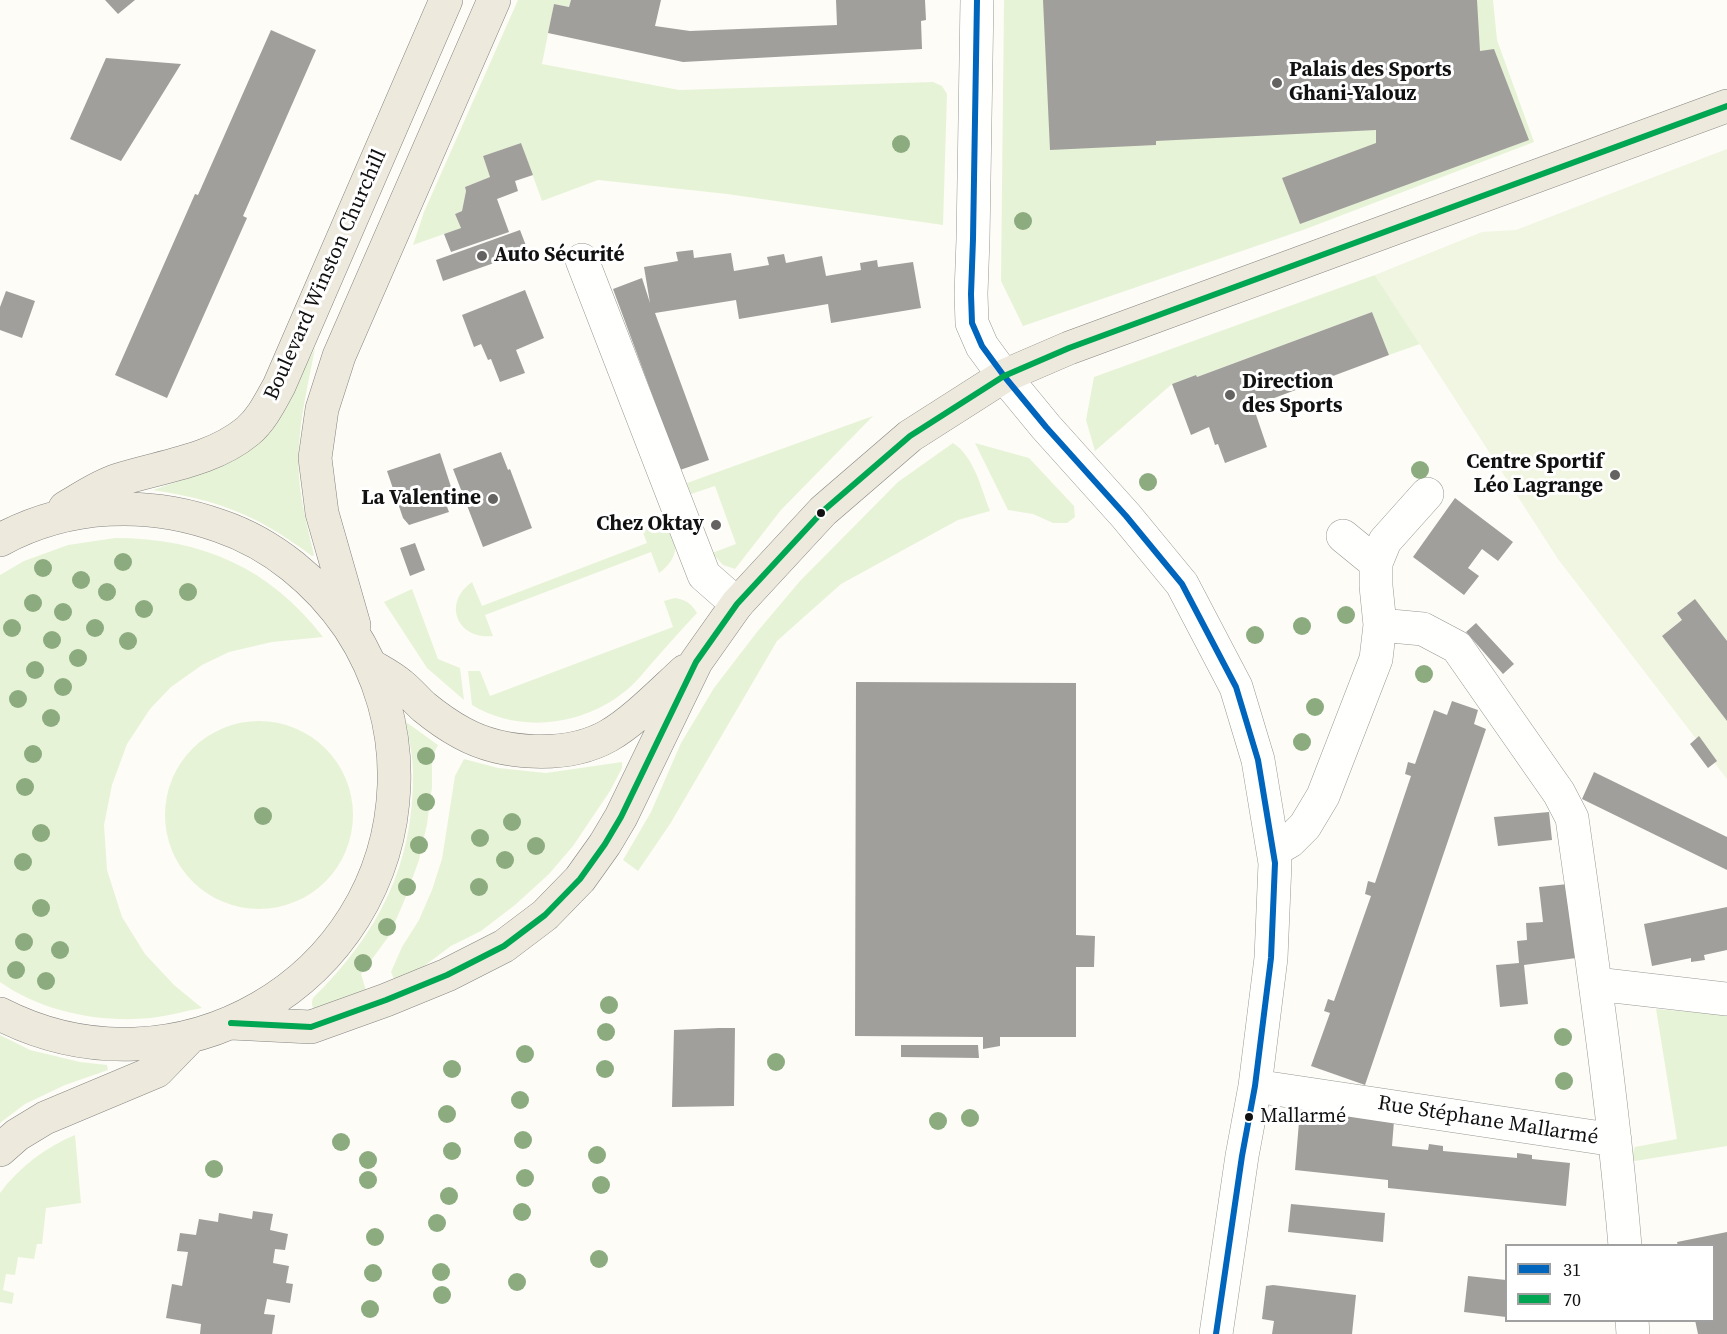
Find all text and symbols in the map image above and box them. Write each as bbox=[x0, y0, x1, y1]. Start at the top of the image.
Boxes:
place label: Palais des Sports Ghani-Yalouz bbox=[1289, 58, 1452, 108]
marker: Palais des Sports Ghani-Yalouz bbox=[1270, 76, 1284, 90]
street label: Boulevard Winston Churchill bbox=[259, 146, 393, 404]
place label: Auto Sécurité bbox=[494, 243, 624, 269]
marker: Auto Sécurité bbox=[475, 249, 489, 263]
place label: Direction des Sports bbox=[1242, 370, 1343, 420]
marker: Direction des Sports bbox=[1223, 388, 1237, 402]
place label: Centre Sportif Léo Lagrange bbox=[1466, 450, 1603, 500]
marker: Centre Sportif Léo Lagrange bbox=[1608, 468, 1622, 482]
place label: La Valentine bbox=[361, 486, 481, 512]
marker: La Valentine bbox=[486, 492, 500, 506]
unlabelled marker bbox=[815, 507, 827, 519]
place label: Chez Oktay bbox=[596, 512, 704, 538]
marker: Chez Oktay bbox=[709, 518, 723, 532]
street label: Rue Stéphane Mallarmé bbox=[1376, 1091, 1600, 1151]
place label: Mallarmé bbox=[1260, 1105, 1346, 1129]
marker: Mallarmé bbox=[1243, 1111, 1255, 1123]
legend bbox=[1505, 1244, 1715, 1322]
text: 31 bbox=[1563, 1257, 1581, 1282]
text: 70 bbox=[1563, 1287, 1581, 1312]

